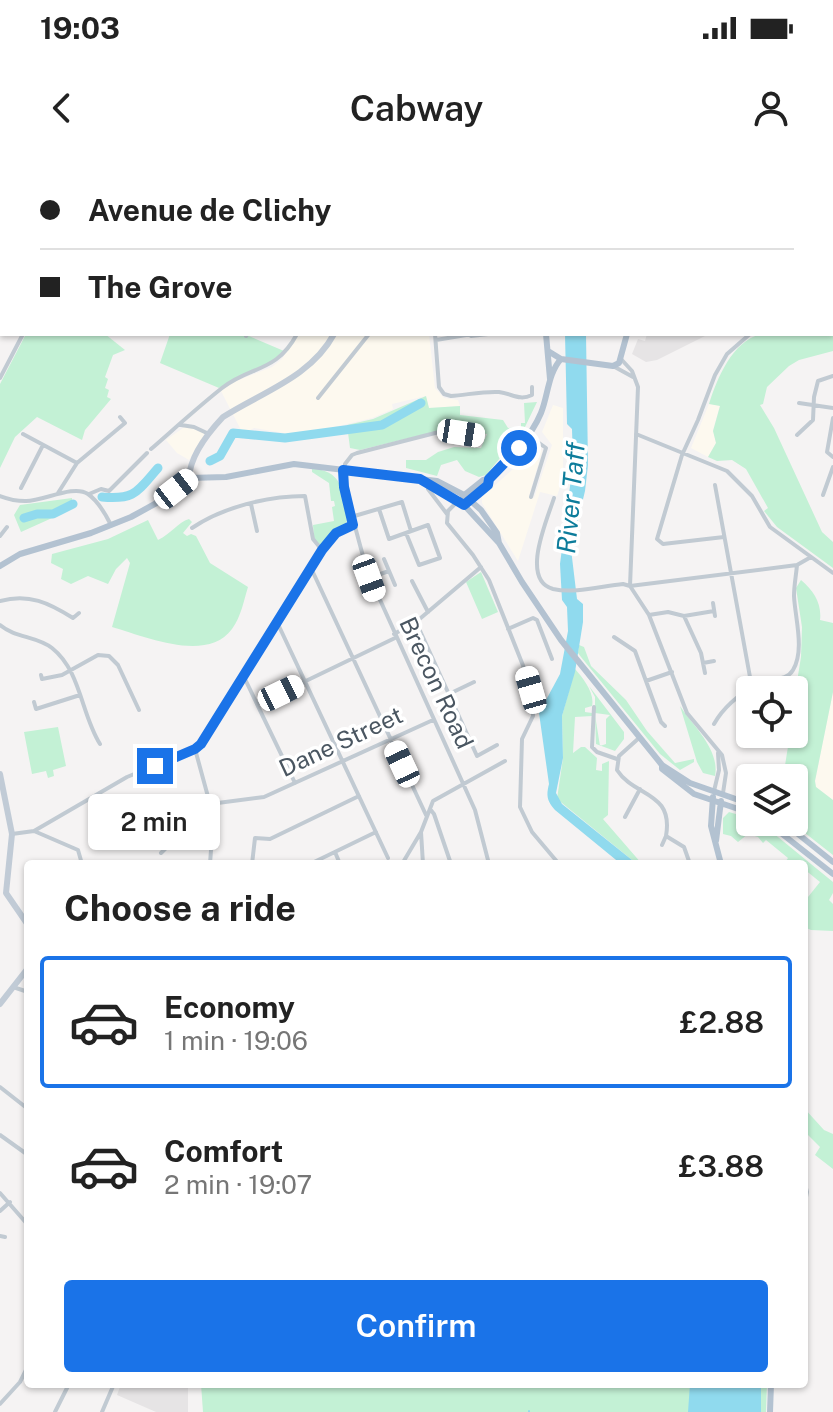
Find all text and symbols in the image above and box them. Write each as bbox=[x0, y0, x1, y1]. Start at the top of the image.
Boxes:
text: 19:03 bbox=[40, 10, 120, 46]
icon: back bbox=[40, 86, 84, 130]
icon: person bbox=[749, 86, 793, 130]
text: Cabway bbox=[350, 87, 483, 129]
text: Avenue de Clichy bbox=[88, 192, 331, 228]
text: The Grove bbox=[88, 269, 233, 305]
car bbox=[435, 417, 487, 449]
route start bbox=[501, 430, 537, 466]
water label: River Taff bbox=[550, 440, 591, 555]
car bbox=[150, 465, 202, 513]
car bbox=[350, 551, 388, 605]
street label: Brecon Road bbox=[394, 612, 480, 753]
car bbox=[513, 664, 549, 716]
car bbox=[254, 672, 308, 714]
map controls bbox=[736, 676, 808, 836]
button: locate bbox=[736, 676, 808, 748]
street label: Dane Street bbox=[274, 700, 407, 782]
car bbox=[381, 737, 423, 791]
route end bbox=[137, 748, 173, 784]
button: layers bbox=[736, 764, 808, 836]
callout: 2 min bbox=[89, 794, 221, 850]
text: 2 min bbox=[120, 806, 188, 837]
text: Choose a ride bbox=[64, 887, 296, 929]
icon: car bbox=[68, 986, 140, 1058]
text: Economy bbox=[164, 989, 295, 1025]
text: £2.88 bbox=[680, 1004, 764, 1040]
text: 1 min · 19:06 bbox=[164, 1025, 308, 1056]
icon: car bbox=[68, 1130, 140, 1202]
text: Comfort bbox=[164, 1133, 283, 1169]
text: £3.88 bbox=[679, 1148, 764, 1184]
text: 2 min · 19:07 bbox=[164, 1169, 312, 1200]
button: Confirm bbox=[64, 1280, 768, 1372]

